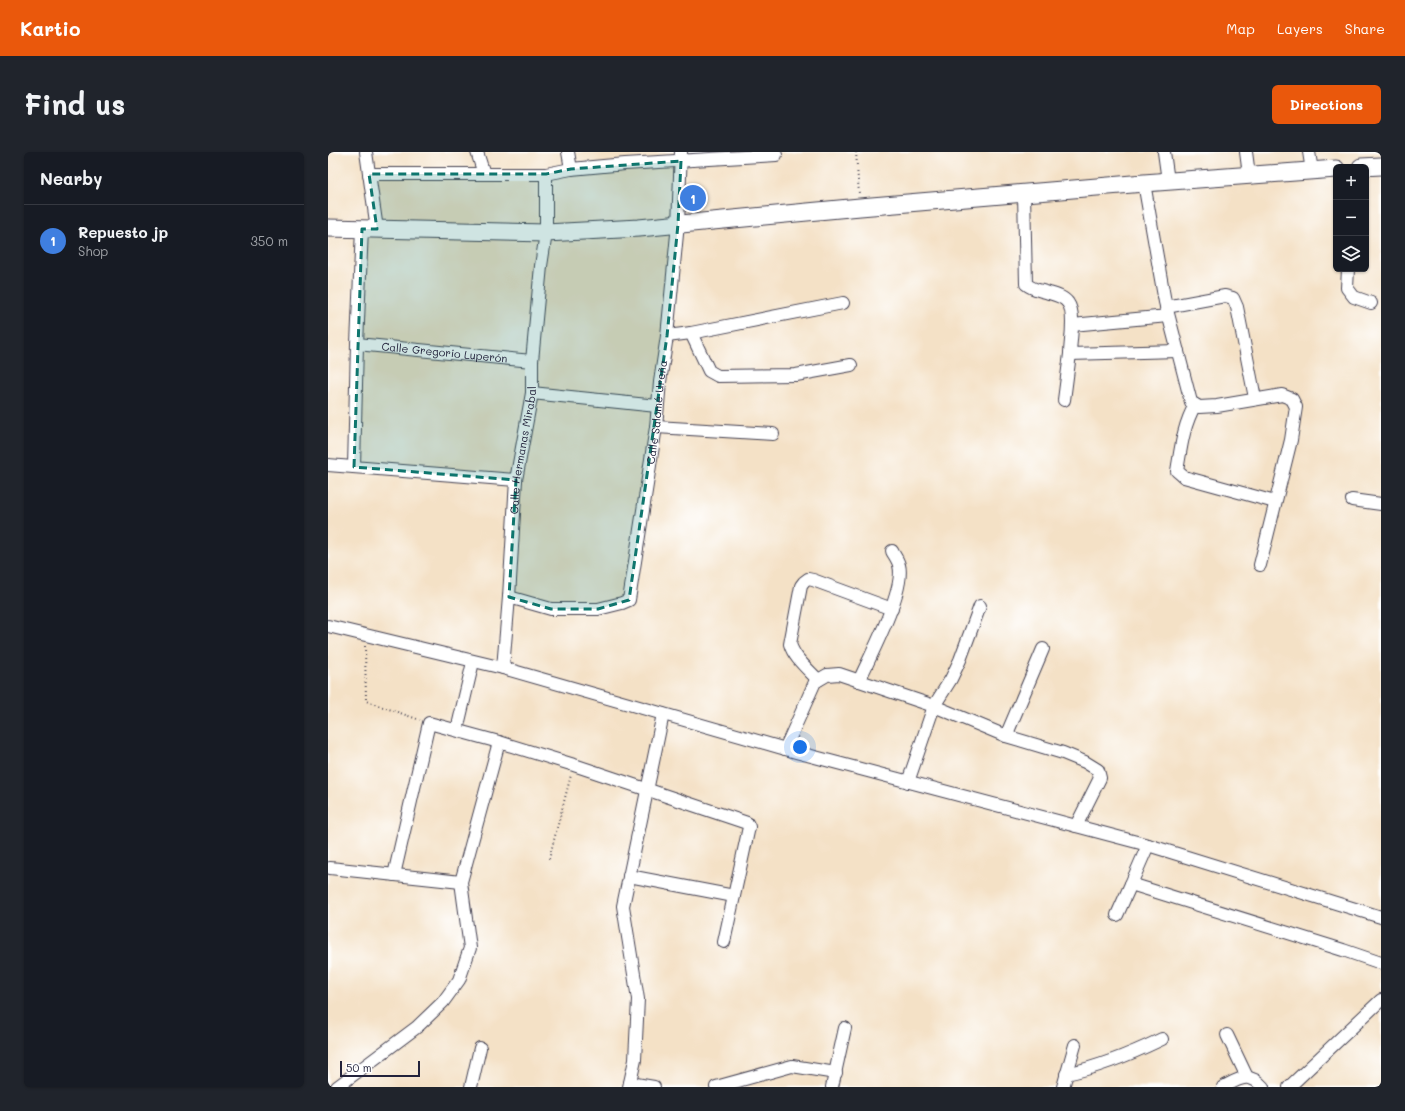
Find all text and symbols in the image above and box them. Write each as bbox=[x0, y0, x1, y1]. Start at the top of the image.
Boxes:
text: Kartio bbox=[20, 16, 80, 41]
text: Map bbox=[1226, 19, 1255, 38]
text: Layers bbox=[1277, 19, 1323, 38]
text: Share bbox=[1345, 19, 1385, 38]
button: Directions bbox=[1272, 85, 1381, 124]
text: Find us bbox=[24, 86, 125, 122]
map controls bbox=[1333, 164, 1369, 272]
button: + bbox=[1333, 164, 1369, 200]
text: Nearby bbox=[40, 167, 102, 189]
pin: 1 bbox=[680, 183, 706, 213]
button: − bbox=[1333, 200, 1369, 236]
text: Repuesto jp bbox=[78, 222, 168, 242]
text: 1 bbox=[50, 232, 56, 249]
text: 350 m bbox=[250, 232, 288, 249]
button: layers bbox=[1333, 236, 1369, 272]
text: Shop bbox=[78, 242, 108, 259]
street label: Calle Gregorio Luperón bbox=[381, 338, 508, 366]
street label: Calle Salomé Ureña bbox=[642, 359, 670, 465]
street label: Calle Hermanas Mirabal bbox=[506, 386, 539, 515]
your location bbox=[790, 737, 810, 757]
scale bar bbox=[340, 1059, 420, 1078]
text: 50 m bbox=[346, 1060, 372, 1075]

